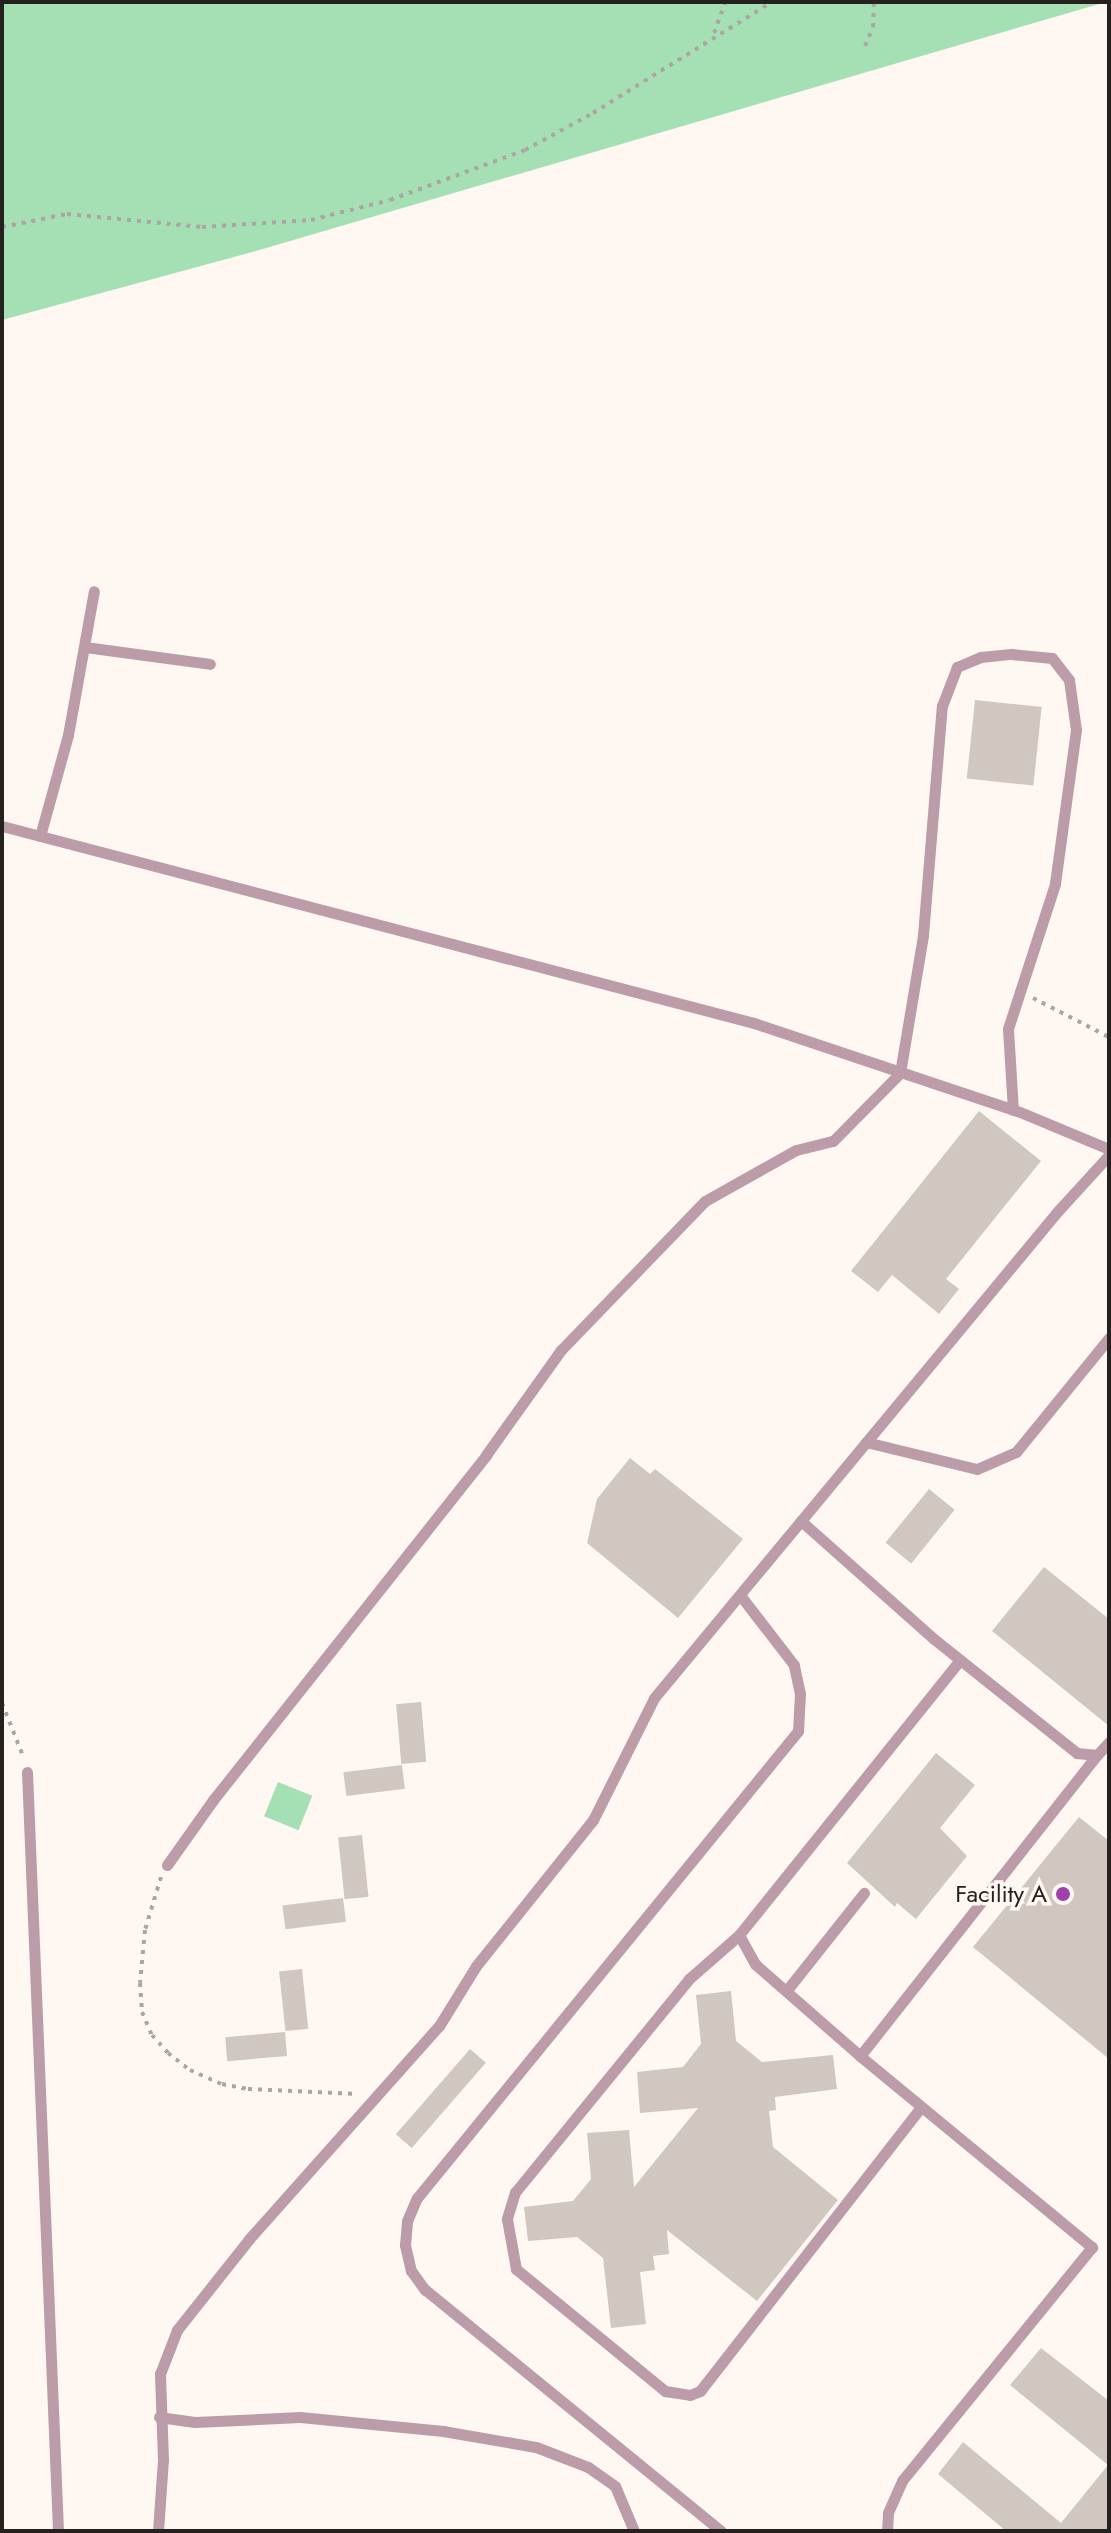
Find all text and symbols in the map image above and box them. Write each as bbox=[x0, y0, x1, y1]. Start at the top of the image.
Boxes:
place label: Facility A bbox=[955, 1880, 1047, 1908]
marker: Facility A bbox=[1054, 1885, 1072, 1903]

